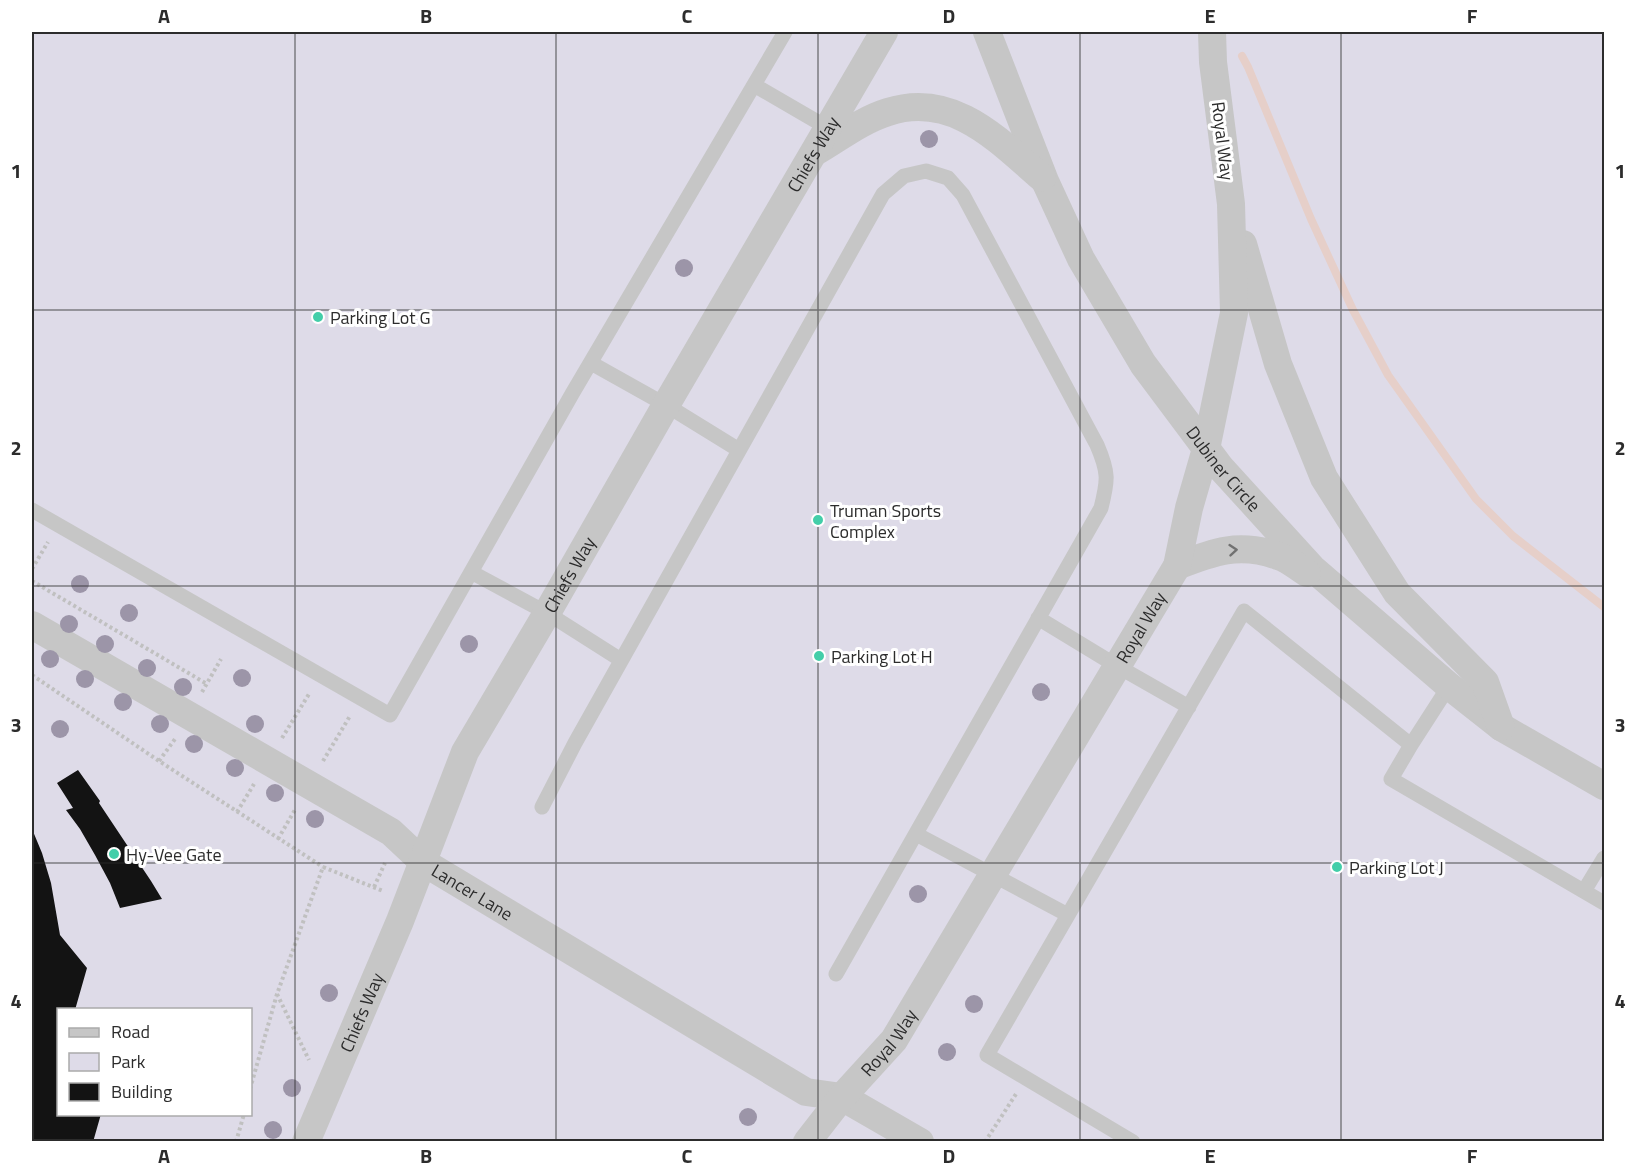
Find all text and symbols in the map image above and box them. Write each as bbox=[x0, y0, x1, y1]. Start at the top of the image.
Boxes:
text: A bbox=[158, 0, 170, 31]
text: B bbox=[420, 0, 432, 31]
text: C bbox=[682, 0, 693, 31]
text: D bbox=[943, 0, 955, 31]
text: E bbox=[1204, 0, 1216, 31]
text: F bbox=[1467, 0, 1478, 31]
street label: Royal Way bbox=[1205, 100, 1241, 182]
street label: Chiefs Way bbox=[780, 111, 846, 197]
text: 1 bbox=[10, 155, 22, 186]
text: 1 bbox=[1614, 155, 1626, 186]
place label: Parking Lot G bbox=[330, 304, 431, 331]
marker: Parking Lot G bbox=[311, 310, 325, 324]
street label: Dubiner Circle bbox=[1180, 420, 1268, 517]
text: 2 bbox=[10, 432, 22, 463]
text: 2 bbox=[1614, 432, 1626, 463]
place label: Truman Sports Complex bbox=[830, 497, 941, 545]
marker: Truman Sports Complex bbox=[811, 513, 825, 527]
street label: Chiefs Way bbox=[536, 531, 602, 618]
one-way arrow bbox=[1228, 544, 1237, 557]
street label: Royal Way bbox=[1109, 586, 1173, 668]
place label: Parking Lot H bbox=[831, 643, 933, 670]
marker: Parking Lot H bbox=[812, 649, 826, 663]
text: 3 bbox=[10, 709, 22, 740]
text: 3 bbox=[1614, 709, 1626, 740]
place label: Hy-Vee Gate bbox=[126, 841, 221, 868]
marker: Hy-Vee Gate bbox=[107, 847, 121, 861]
place label: Parking Lot J bbox=[1349, 854, 1444, 881]
street label: Lancer Lane bbox=[427, 857, 518, 927]
marker: Parking Lot J bbox=[1330, 860, 1344, 874]
street label: Chiefs Way bbox=[332, 968, 390, 1056]
text: 4 bbox=[10, 985, 22, 1016]
text: 4 bbox=[1614, 985, 1626, 1016]
street label: Royal Way bbox=[854, 1003, 923, 1082]
legend bbox=[57, 1008, 252, 1116]
text: Road bbox=[111, 1018, 150, 1045]
text: Park bbox=[111, 1048, 146, 1075]
text: Building bbox=[111, 1078, 172, 1105]
text: A bbox=[158, 1140, 170, 1171]
text: B bbox=[420, 1140, 432, 1171]
text: C bbox=[682, 1140, 693, 1171]
text: D bbox=[943, 1140, 955, 1171]
text: E bbox=[1204, 1140, 1216, 1171]
text: F bbox=[1467, 1140, 1478, 1171]

